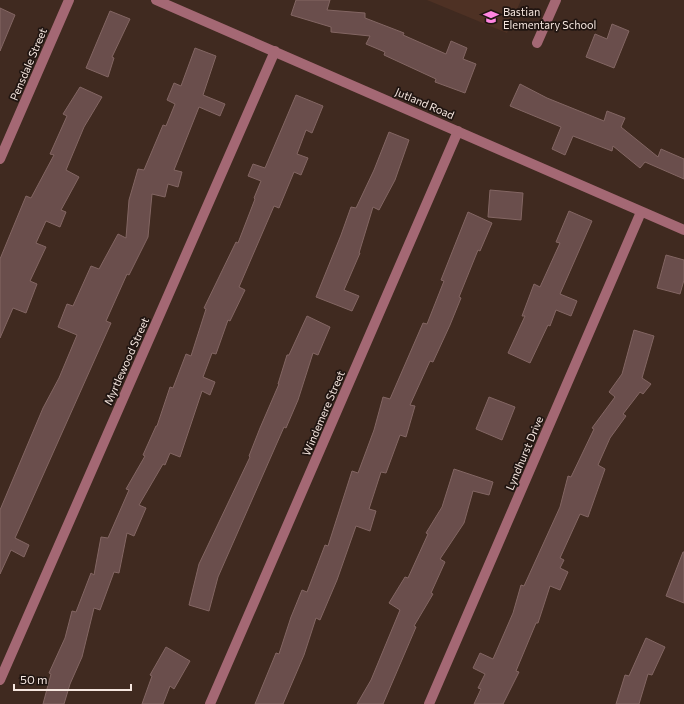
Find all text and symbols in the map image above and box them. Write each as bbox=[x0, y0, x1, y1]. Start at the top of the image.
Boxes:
place label: Bastian Elementary School bbox=[503, 5, 596, 31]
school or university icon: Bastian Elementary School bbox=[482, 8, 500, 26]
street label: Pensdale Street bbox=[7, 25, 49, 102]
street label: Jutland Road bbox=[393, 85, 456, 122]
street label: Myrtlewood Street bbox=[101, 315, 151, 407]
street label: Windemere Street bbox=[299, 368, 347, 457]
street label: Lyndhurst Drive bbox=[503, 414, 546, 492]
scale bar bbox=[14, 666, 131, 692]
text: 50 m bbox=[20, 672, 48, 686]

